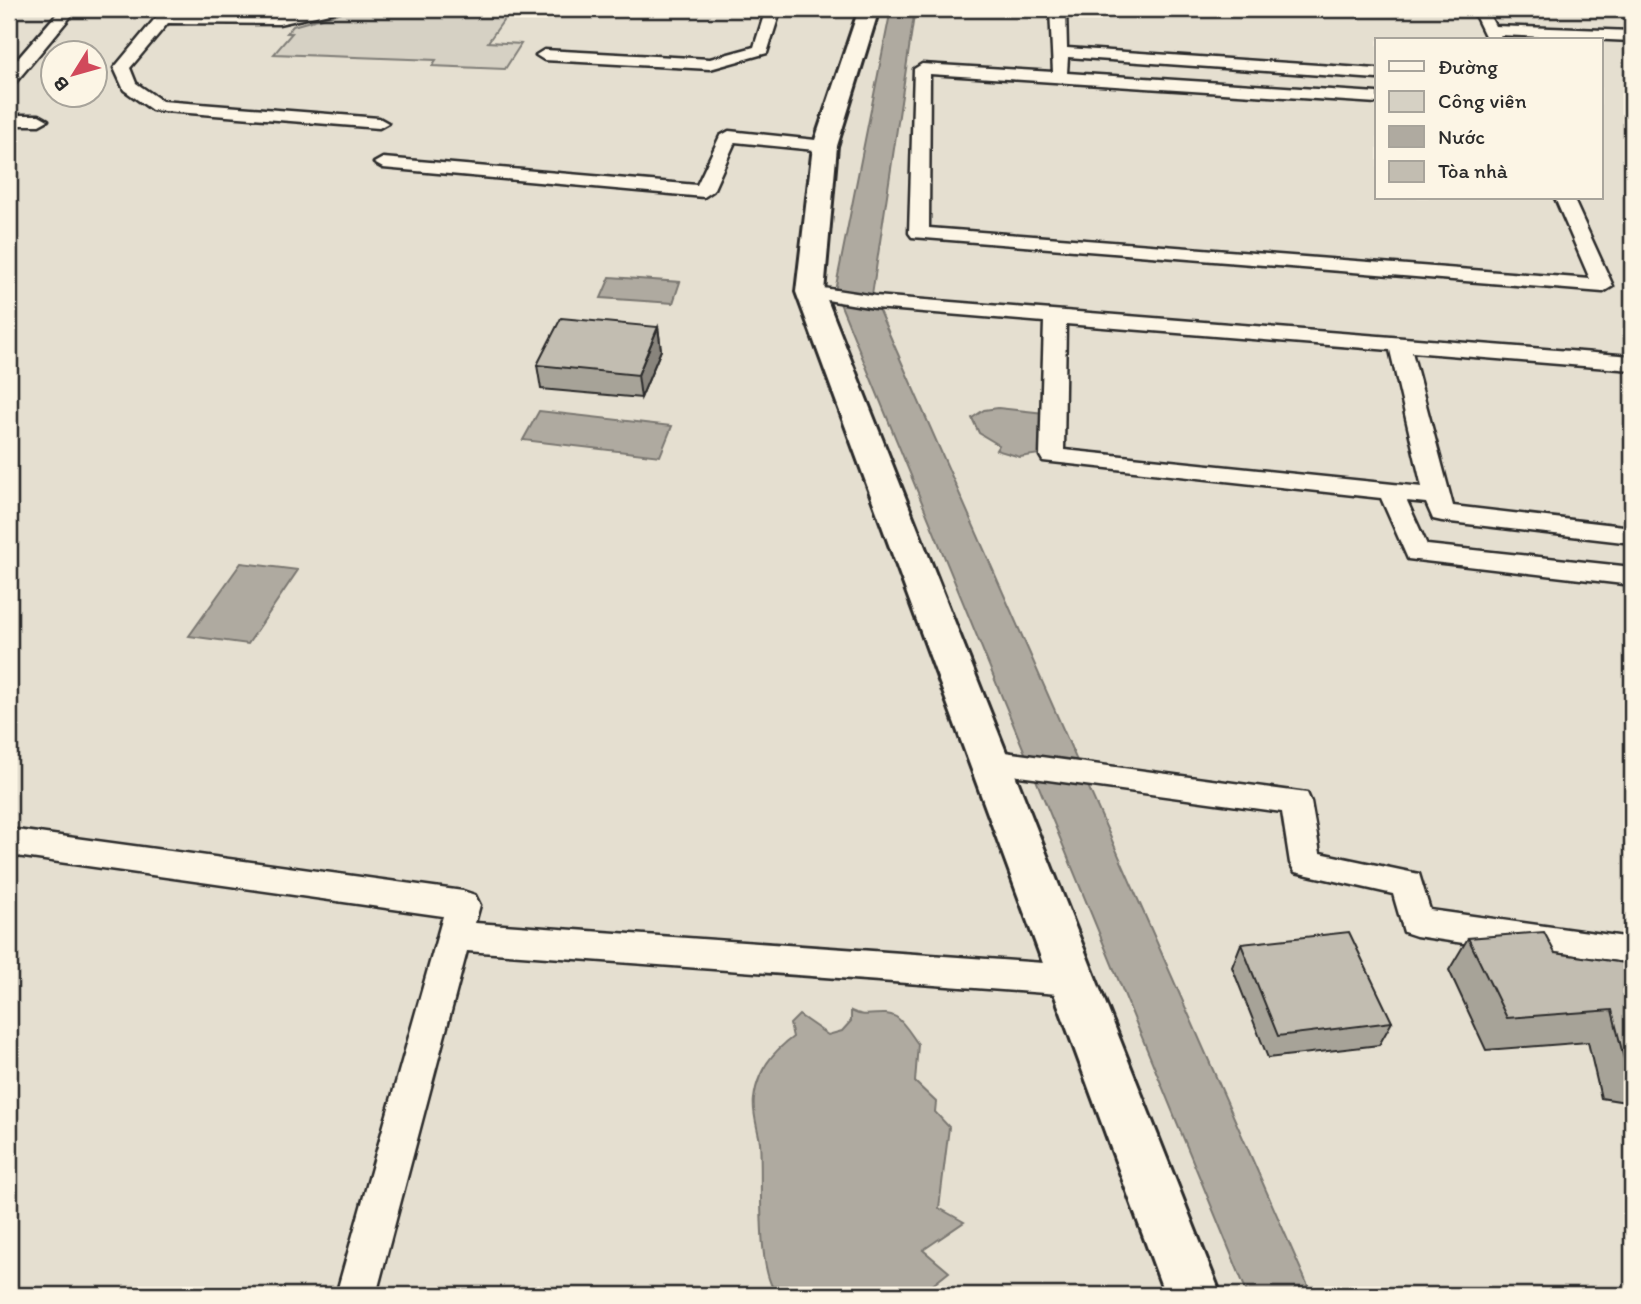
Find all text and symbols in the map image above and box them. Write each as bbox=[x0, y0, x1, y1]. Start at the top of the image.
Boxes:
north arrow bbox=[38, 38, 108, 108]
legend bbox=[1375, 38, 1602, 200]
text: Đường bbox=[1438, 54, 1498, 79]
text: B bbox=[48, 72, 74, 96]
text: Công viên bbox=[1438, 88, 1527, 113]
text: Nước bbox=[1438, 124, 1485, 149]
text: Tòa nhà bbox=[1438, 158, 1508, 183]

